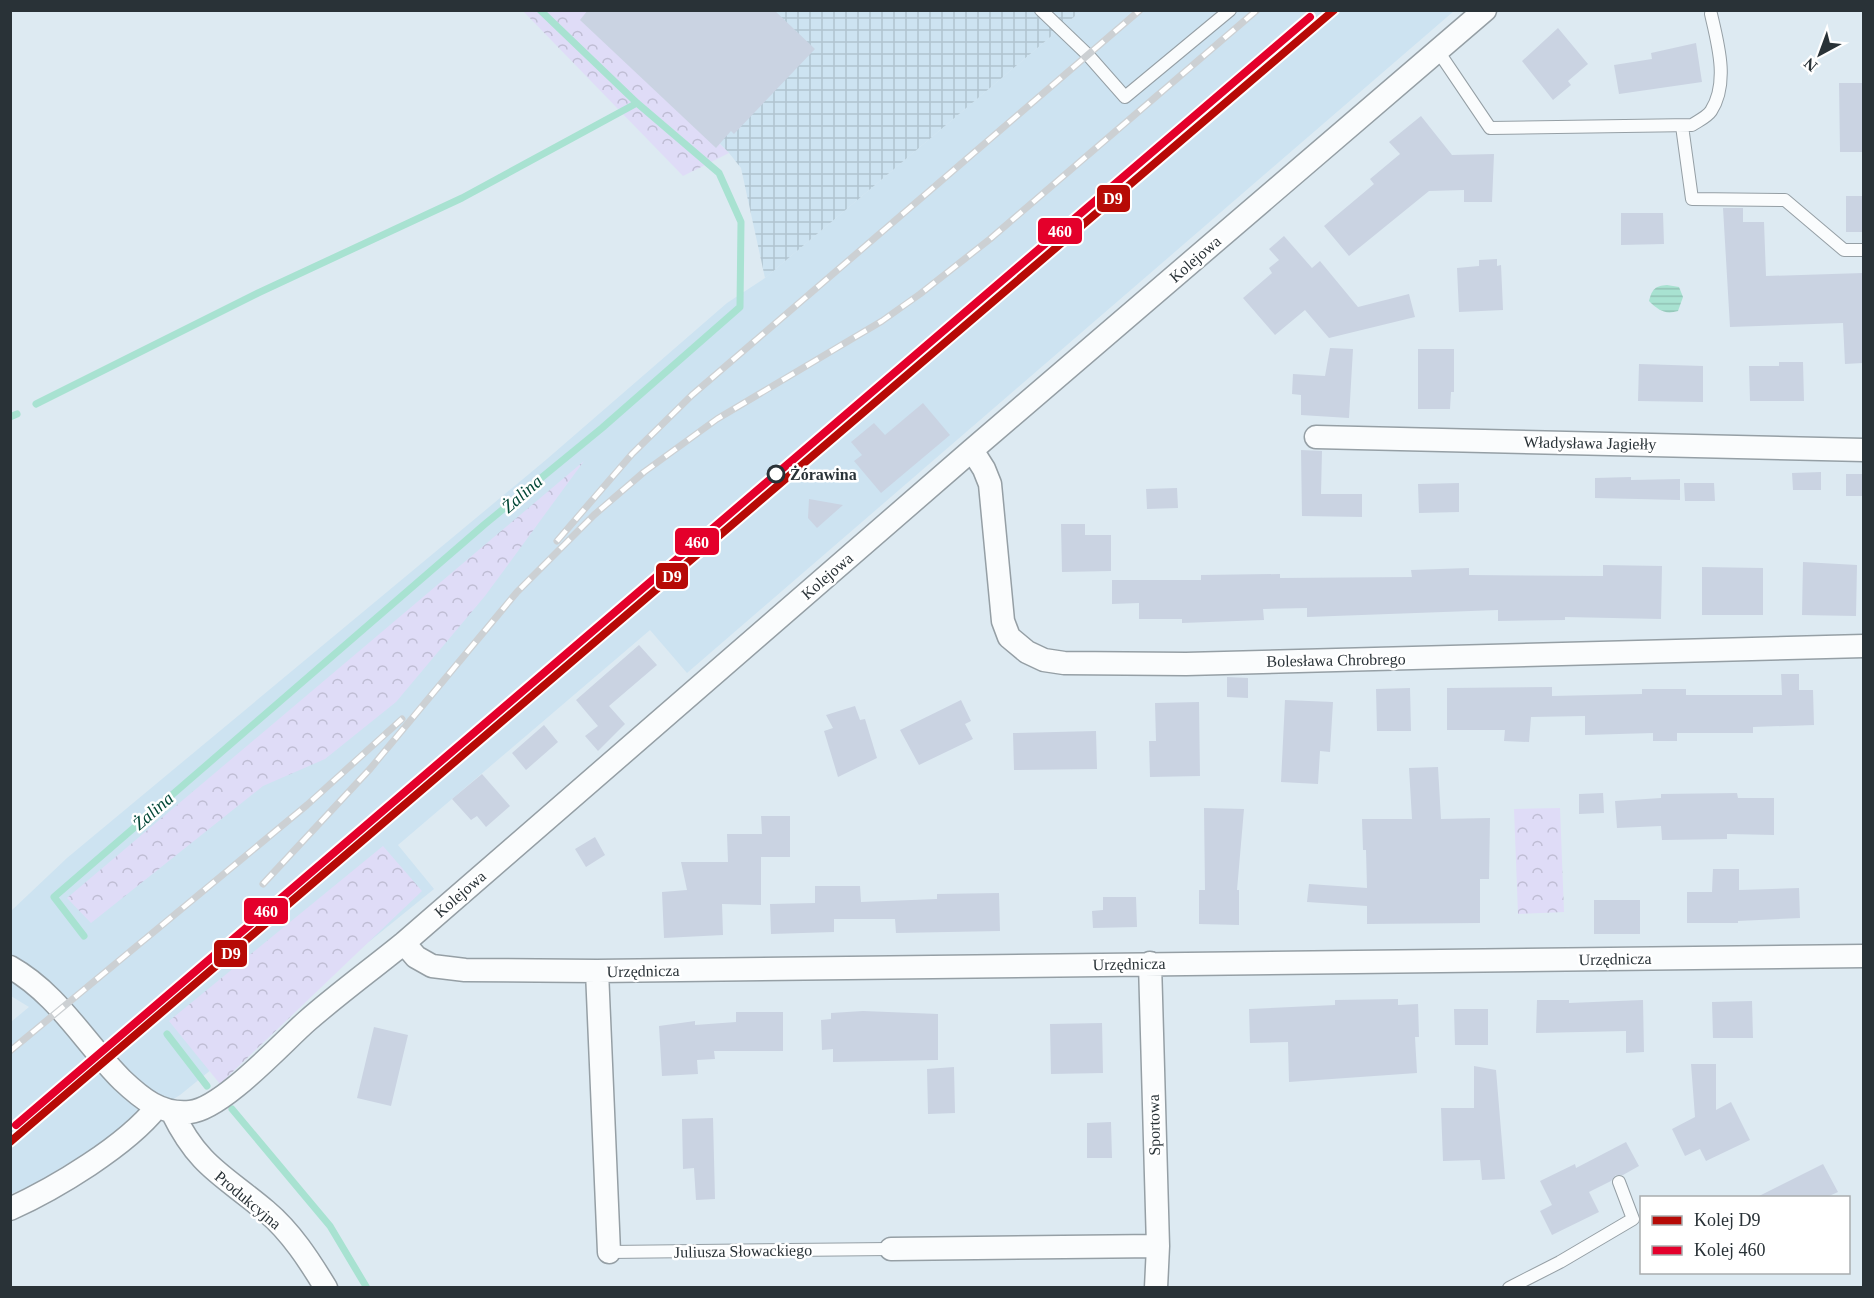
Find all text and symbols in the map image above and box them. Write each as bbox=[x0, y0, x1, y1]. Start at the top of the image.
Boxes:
north arrow bbox=[1790, 24, 1850, 84]
text: N bbox=[1800, 54, 1820, 75]
line badge: D9 bbox=[1096, 184, 1131, 213]
text: D9 bbox=[1103, 190, 1123, 207]
line badge: 460 bbox=[1037, 217, 1083, 245]
text: 460 bbox=[1048, 223, 1072, 240]
street label: Kolejowa bbox=[1166, 232, 1225, 287]
street label: Władysława Jagiełły bbox=[1523, 433, 1657, 454]
marker: Żórawina bbox=[767, 465, 785, 483]
place label: Żórawina bbox=[790, 465, 857, 483]
water label: Żalina bbox=[498, 471, 546, 517]
line badge: 460 bbox=[674, 527, 720, 556]
text: 460 bbox=[685, 534, 709, 551]
street label: Kolejowa bbox=[798, 549, 857, 604]
line badge: D9 bbox=[655, 562, 689, 590]
text: D9 bbox=[662, 568, 682, 585]
street label: Bolesława Chrobrego bbox=[1266, 650, 1406, 671]
water label: Żalina bbox=[129, 788, 177, 834]
street label: Kolejowa bbox=[431, 867, 490, 922]
line badge: 460 bbox=[243, 897, 289, 925]
text: 460 bbox=[254, 903, 278, 920]
line badge: D9 bbox=[213, 939, 248, 968]
text: D9 bbox=[221, 945, 241, 962]
street label: Urzędnicza bbox=[1578, 950, 1652, 969]
street label: Urzędnicza bbox=[1092, 955, 1166, 974]
street label: Urzędnicza bbox=[606, 962, 680, 981]
street label: Sportowa bbox=[1145, 1094, 1164, 1156]
street label: Produkcyjna bbox=[211, 1167, 284, 1233]
legend bbox=[1640, 1196, 1850, 1274]
text: Kolej D9 bbox=[1694, 1210, 1761, 1230]
text: Kolej 460 bbox=[1694, 1240, 1766, 1260]
street label: Juliusza Słowackiego bbox=[674, 1241, 812, 1262]

